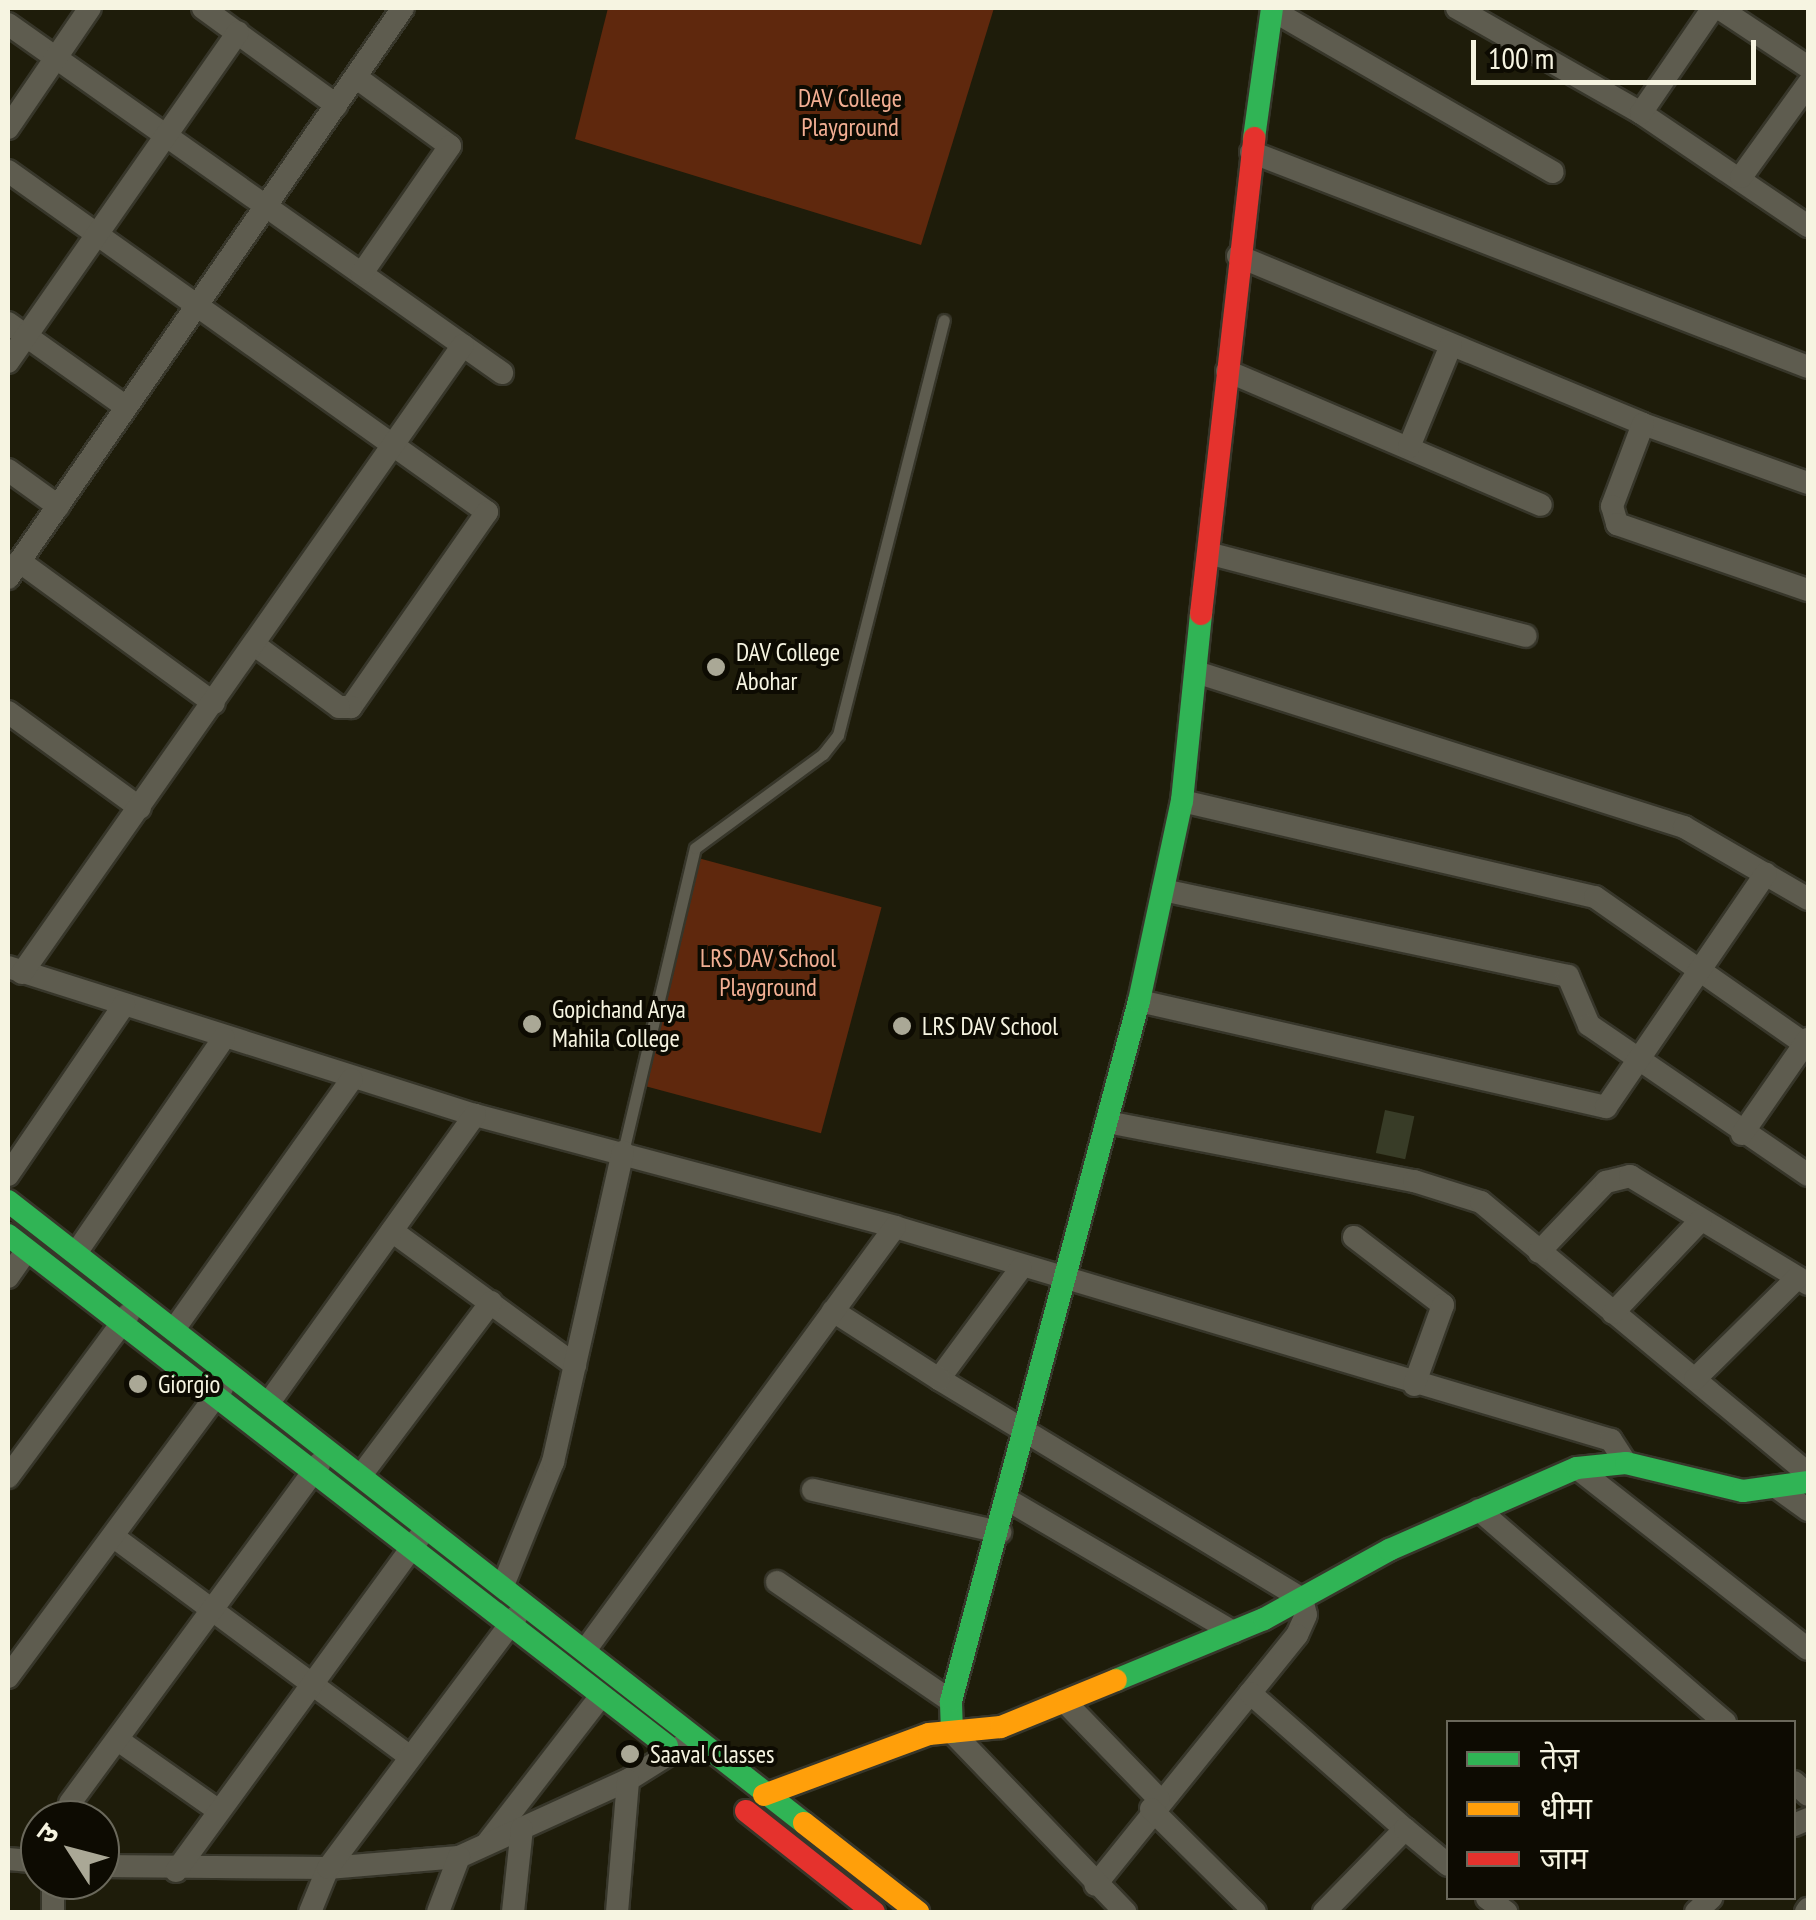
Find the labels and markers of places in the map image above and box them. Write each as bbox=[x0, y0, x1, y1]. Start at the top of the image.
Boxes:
place label: DAV College Abohar bbox=[736, 638, 841, 697]
marker: DAV College Abohar bbox=[705, 656, 727, 678]
place label: Gopichand Arya Mahila College bbox=[552, 995, 686, 1054]
place label: LRS DAV School bbox=[922, 1011, 1059, 1041]
marker: Gopichand Arya Mahila College bbox=[521, 1013, 543, 1035]
marker: LRS DAV School bbox=[891, 1015, 913, 1037]
place label: Giorgio bbox=[158, 1369, 220, 1399]
marker: Giorgio bbox=[127, 1373, 149, 1395]
place label: Saaval Classes bbox=[650, 1739, 774, 1769]
marker: Saaval Classes bbox=[619, 1743, 641, 1765]

